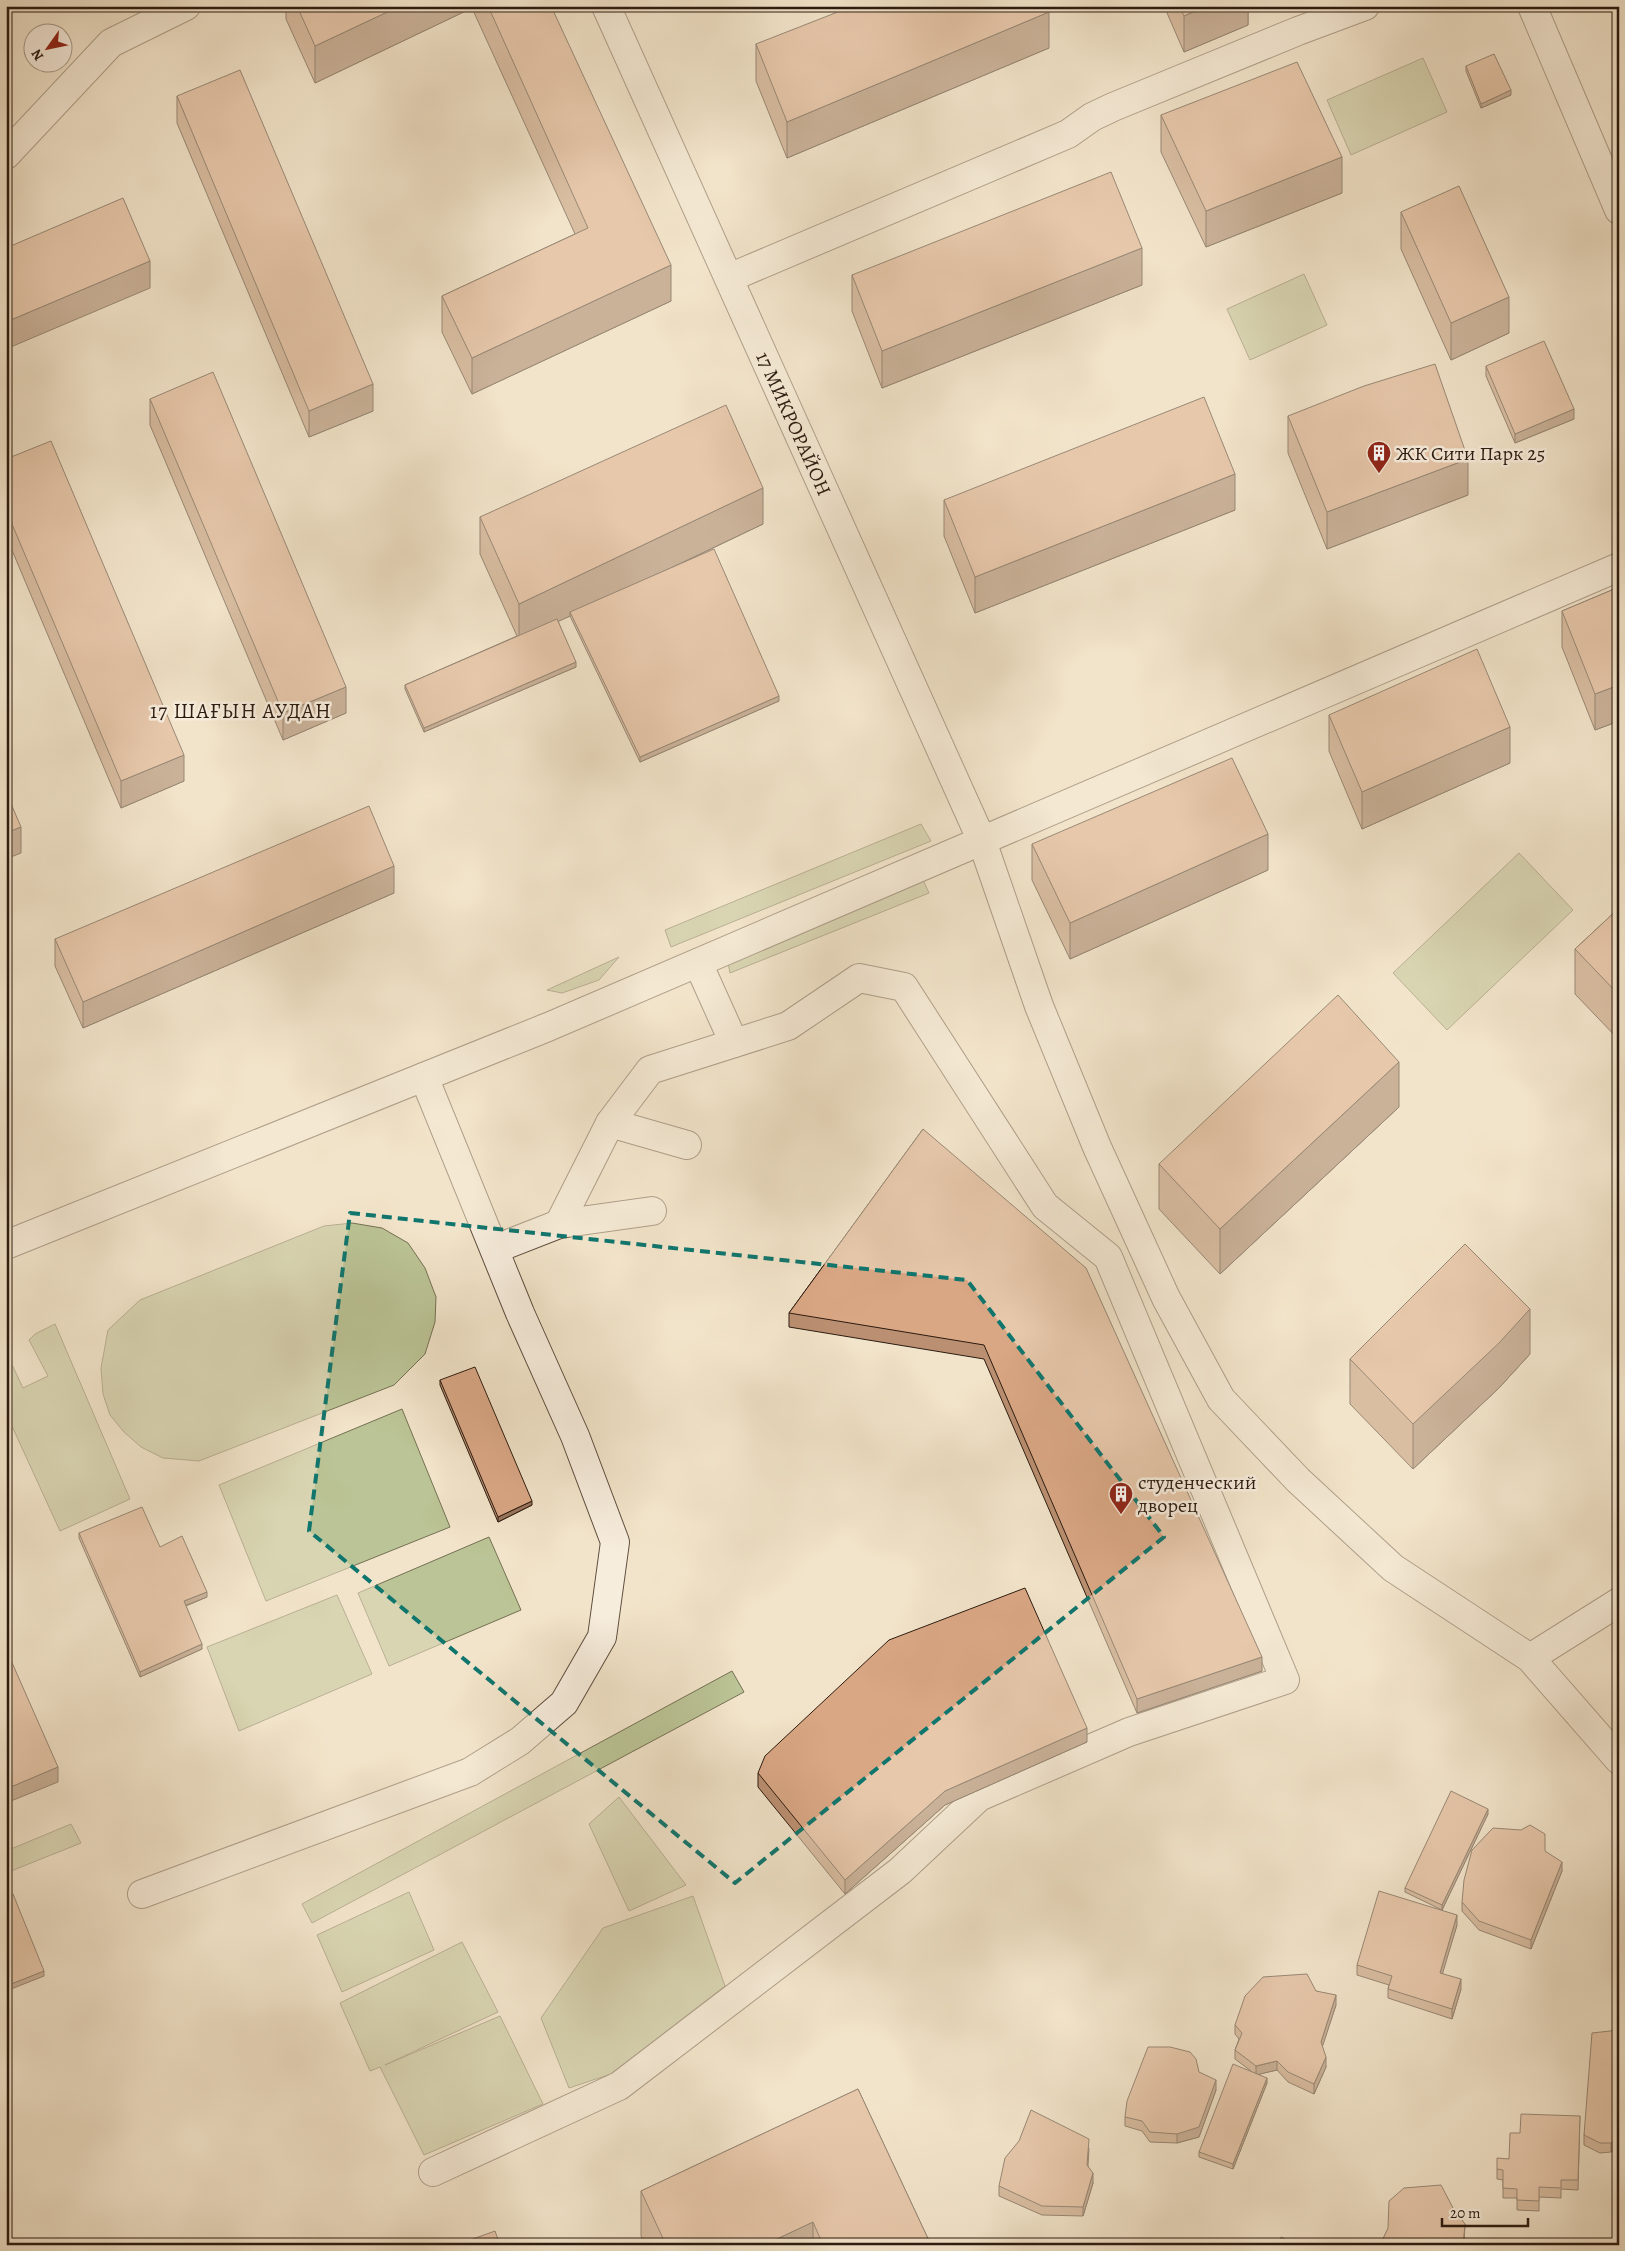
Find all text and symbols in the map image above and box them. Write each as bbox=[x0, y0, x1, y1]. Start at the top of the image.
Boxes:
north arrow bbox=[22, 22, 72, 72]
text: N bbox=[27, 45, 48, 64]
street label: 17 МИКРОРАЙОН bbox=[750, 347, 838, 500]
building icon: ЖК Сити Парк 25 bbox=[1366, 440, 1392, 474]
place label: ЖК Сити Парк 25 bbox=[1396, 440, 1545, 467]
district label: 17 ШАҒЫН АУДАН bbox=[150, 697, 332, 725]
place label: студенческий дворец bbox=[1137, 1469, 1256, 1519]
building icon: студенческий дворец bbox=[1108, 1481, 1134, 1515]
scale bar bbox=[1442, 2196, 1529, 2228]
text: 20 m bbox=[1450, 2203, 1481, 2223]

